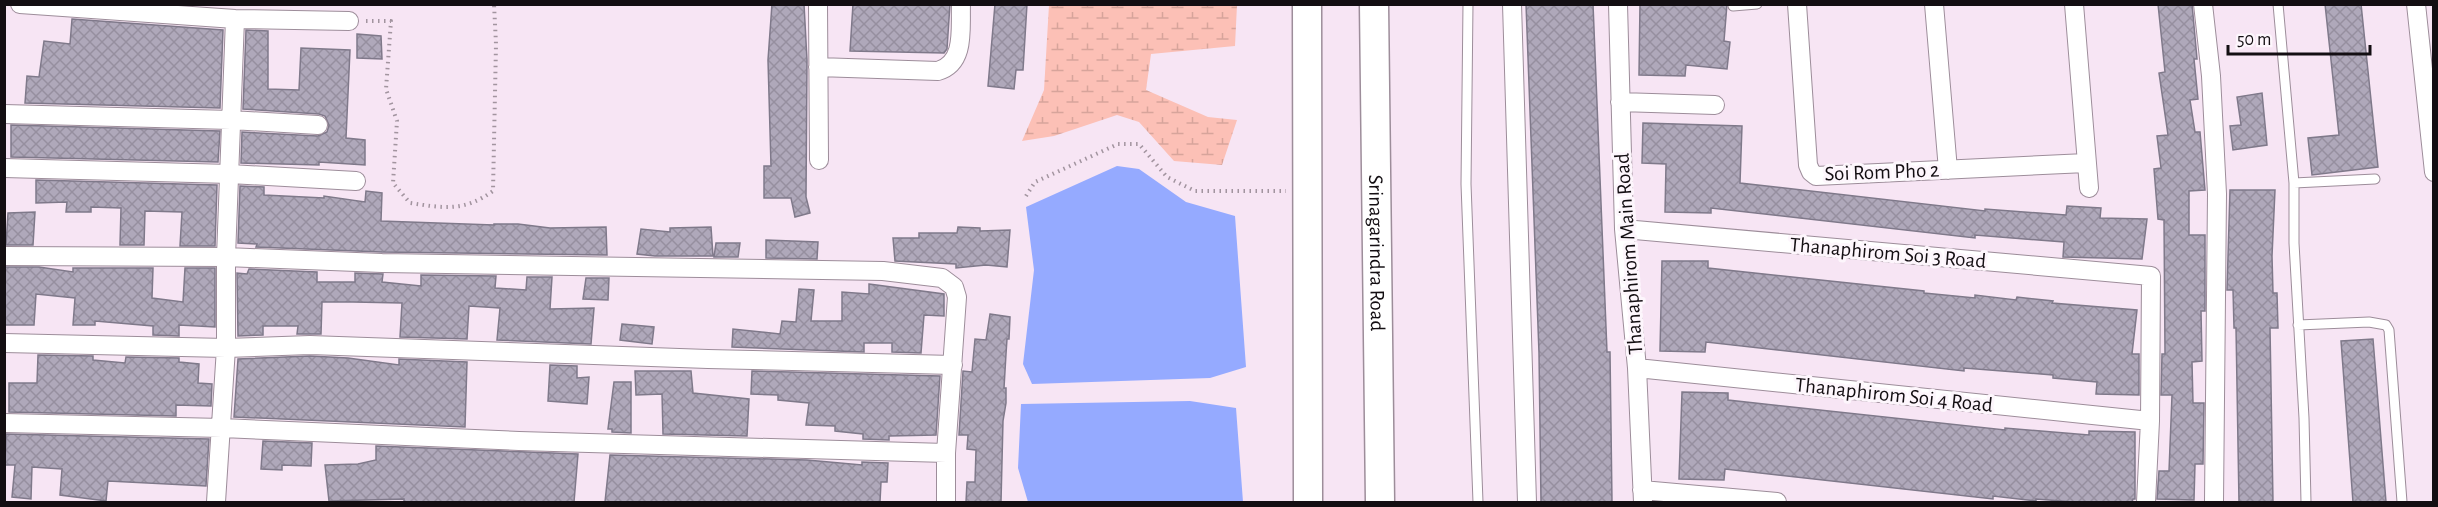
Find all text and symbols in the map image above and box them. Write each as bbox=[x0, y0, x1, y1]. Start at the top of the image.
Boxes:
scale bar bbox=[2228, 18, 2370, 56]
text: 50 m bbox=[2237, 31, 2271, 49]
street label: Thanaphirom Main Road bbox=[1611, 152, 1647, 356]
street label: Soi Rom Pho 2 bbox=[1824, 160, 1940, 184]
street label: Srinagarindra Road bbox=[1366, 174, 1388, 332]
street label: Thanaphirom Soi 3 Road bbox=[1789, 234, 1987, 272]
street label: Thanaphirom Soi 4 Road bbox=[1794, 374, 1994, 416]

